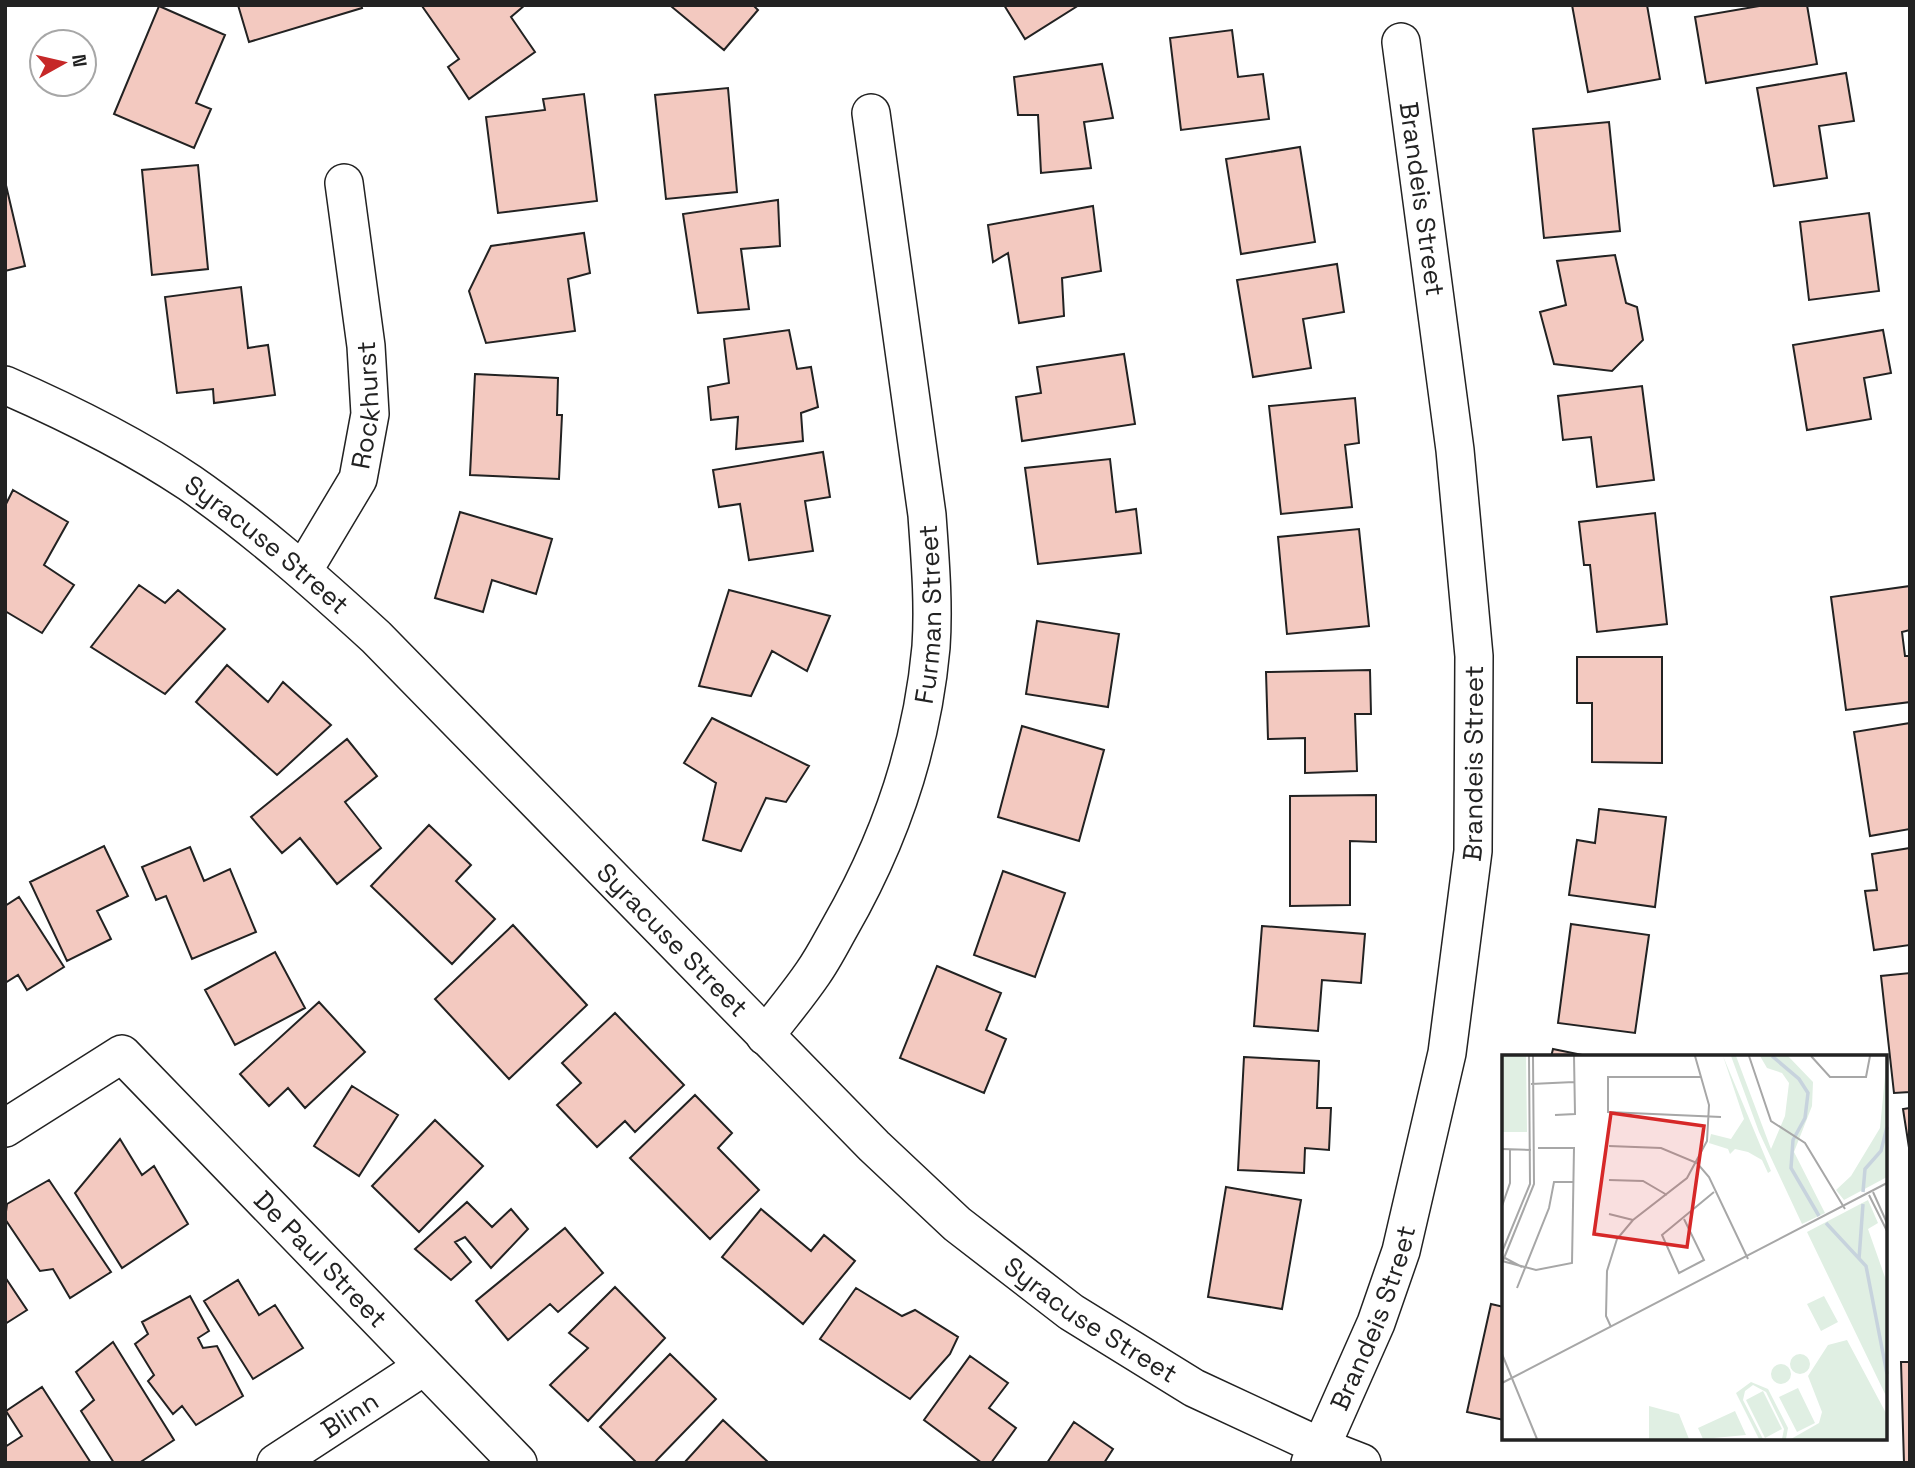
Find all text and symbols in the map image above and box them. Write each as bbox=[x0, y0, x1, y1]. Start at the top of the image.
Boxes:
north arrow bbox=[28, 28, 98, 98]
text: N bbox=[66, 53, 93, 69]
street label: Brandeis Street bbox=[1392, 100, 1452, 298]
street label: Rockhurst bbox=[343, 340, 388, 472]
street label: Syracuse Street bbox=[178, 467, 356, 622]
street label: Furman Street bbox=[907, 523, 949, 706]
street label: Brandeis Street bbox=[1455, 665, 1491, 863]
street label: Syracuse Street bbox=[589, 856, 755, 1024]
inset map bbox=[1502, 1055, 1887, 1440]
street label: De Paul Street bbox=[247, 1183, 395, 1335]
street label: Brandeis Street bbox=[1322, 1222, 1423, 1416]
street label: Syracuse Street bbox=[997, 1249, 1184, 1391]
street label: Blinn bbox=[314, 1384, 385, 1446]

